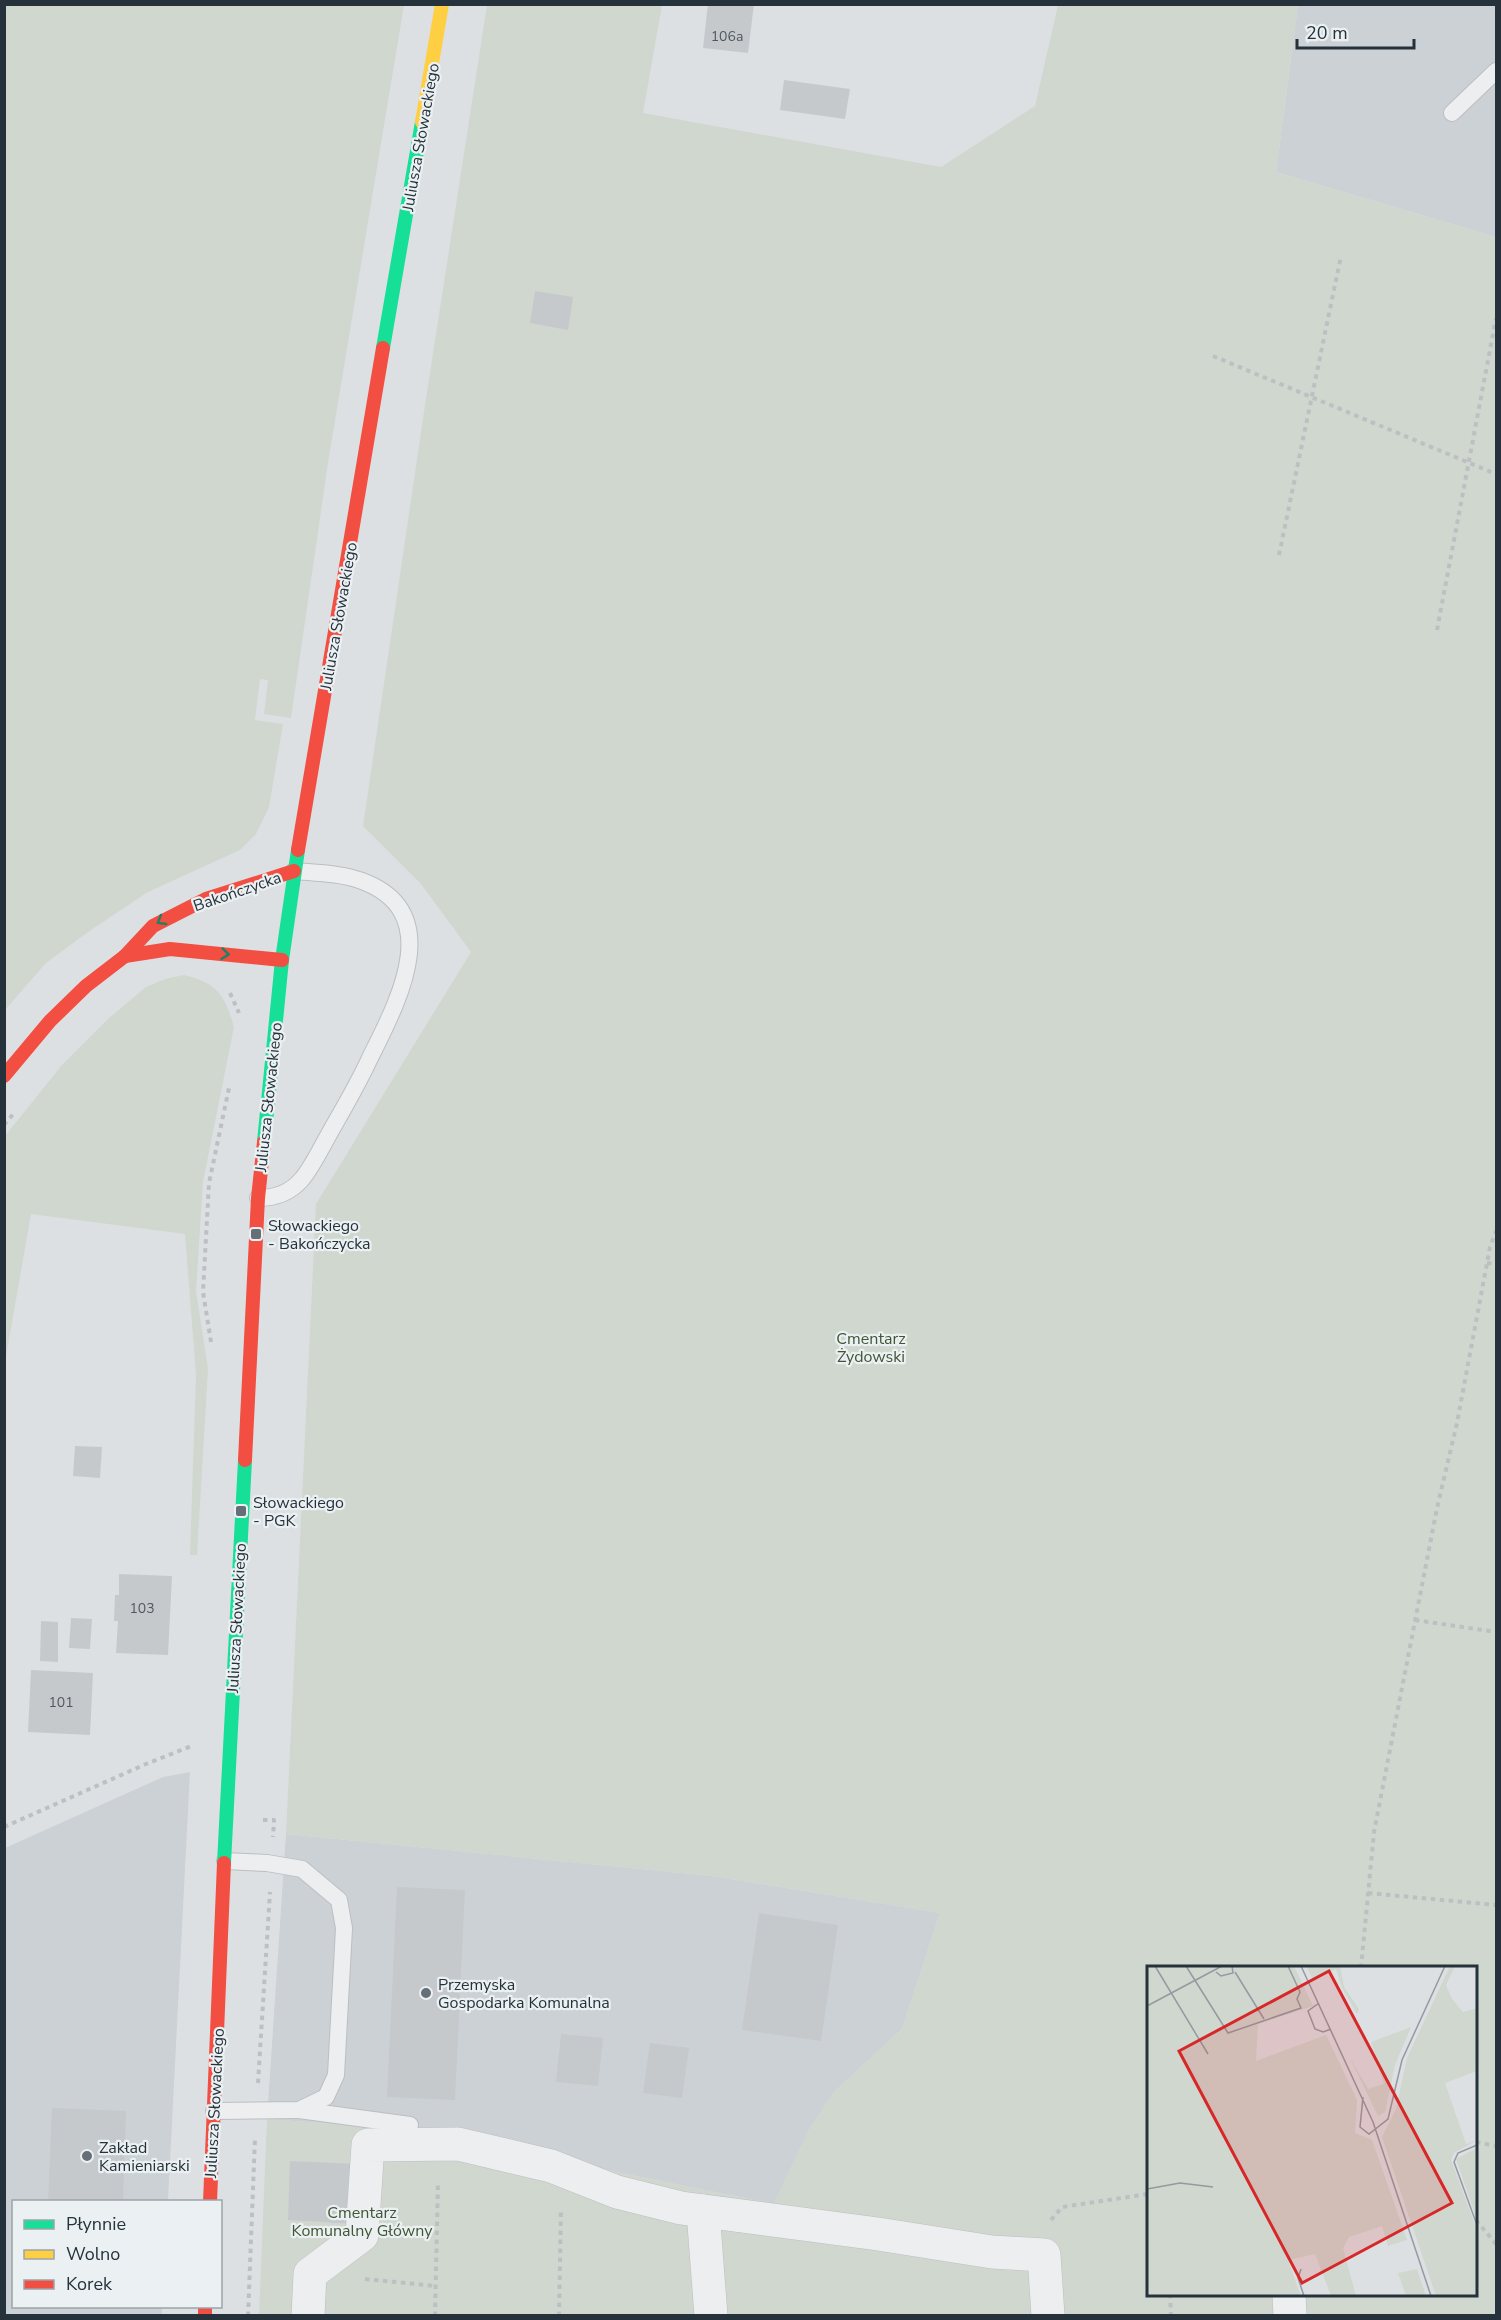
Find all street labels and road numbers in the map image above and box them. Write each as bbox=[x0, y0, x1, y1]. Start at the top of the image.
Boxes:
street label: Juliusza Słowackiego bbox=[397, 61, 445, 214]
street label: Juliusza Słowackiego bbox=[315, 540, 363, 693]
street label: Bakończycka bbox=[190, 867, 284, 917]
street label: Juliusza Słowackiego bbox=[250, 1021, 288, 1174]
street label: Juliusza Słowackiego bbox=[222, 1542, 252, 1695]
street label: Juliusza Słowackiego bbox=[200, 2027, 230, 2180]

